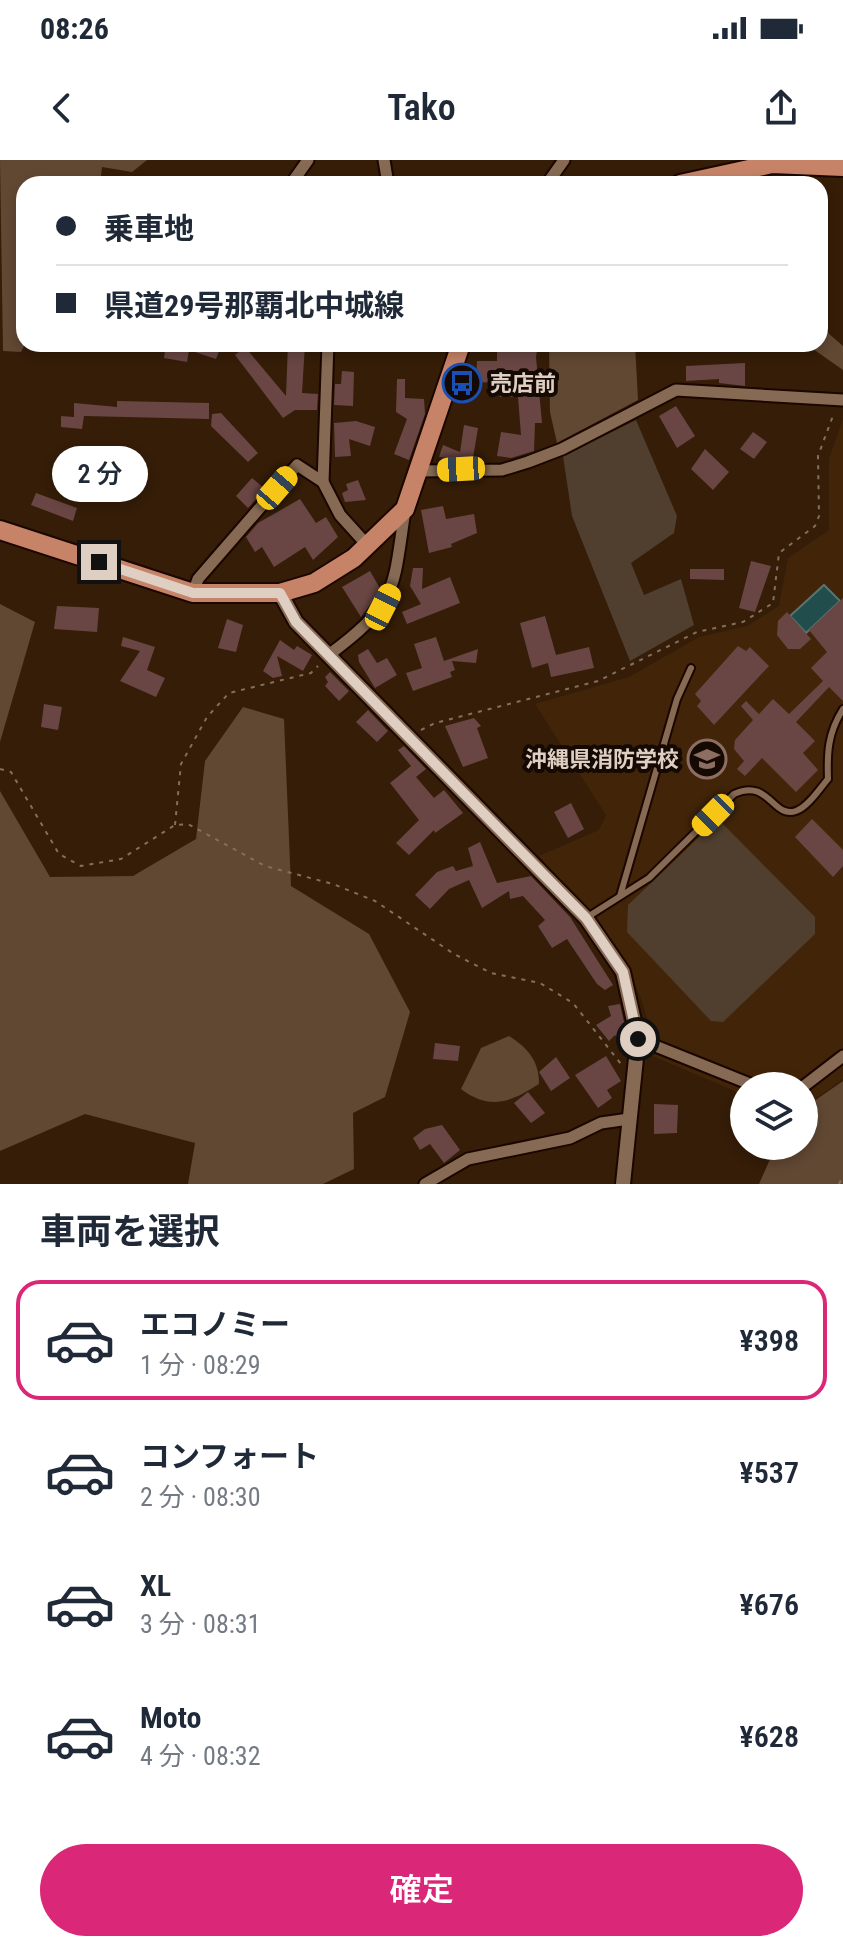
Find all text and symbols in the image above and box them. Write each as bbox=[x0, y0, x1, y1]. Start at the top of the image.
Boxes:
text: 08:26 bbox=[40, 11, 109, 46]
icon: back bbox=[40, 86, 84, 130]
icon: share bbox=[759, 86, 803, 130]
text: Tako bbox=[387, 87, 456, 129]
text: 乗車地 bbox=[104, 211, 194, 246]
text: 県道29号那覇北中城線 bbox=[104, 288, 404, 323]
bus stop icon: 売店前 bbox=[441, 362, 483, 404]
place label: 売店前 bbox=[490, 371, 556, 396]
callout: 2 分 bbox=[51, 446, 147, 502]
car bbox=[436, 456, 486, 482]
text: 2 分 bbox=[77, 459, 123, 489]
car bbox=[252, 462, 302, 514]
route end bbox=[81, 544, 117, 580]
car bbox=[361, 580, 405, 634]
school or university icon: 沖縄県消防学校 bbox=[686, 738, 728, 780]
place label: 沖縄県消防学校 bbox=[525, 747, 679, 772]
car bbox=[688, 790, 738, 840]
route start bbox=[620, 1021, 656, 1057]
map controls bbox=[730, 1072, 818, 1160]
button: layers bbox=[730, 1072, 818, 1160]
text: 車両を選択 bbox=[40, 1211, 220, 1253]
icon: car bbox=[44, 1304, 116, 1376]
text: エコノミー bbox=[140, 1307, 290, 1342]
text: ¥398 bbox=[740, 1323, 799, 1358]
text: 1 分 · 08:29 bbox=[140, 1350, 260, 1380]
icon: car bbox=[44, 1436, 116, 1508]
text: コンフォート bbox=[140, 1439, 319, 1474]
text: ¥537 bbox=[740, 1455, 799, 1490]
text: 2 分 · 08:30 bbox=[140, 1482, 260, 1512]
icon: car bbox=[44, 1568, 116, 1640]
text: XL bbox=[140, 1568, 171, 1603]
text: ¥676 bbox=[740, 1587, 799, 1622]
text: 3 分 · 08:31 bbox=[140, 1609, 260, 1639]
icon: car bbox=[44, 1700, 116, 1772]
text: Moto bbox=[140, 1700, 201, 1735]
text: ¥628 bbox=[740, 1719, 799, 1754]
text: 4 分 · 08:32 bbox=[140, 1741, 260, 1771]
button: 確定 bbox=[40, 1844, 803, 1936]

